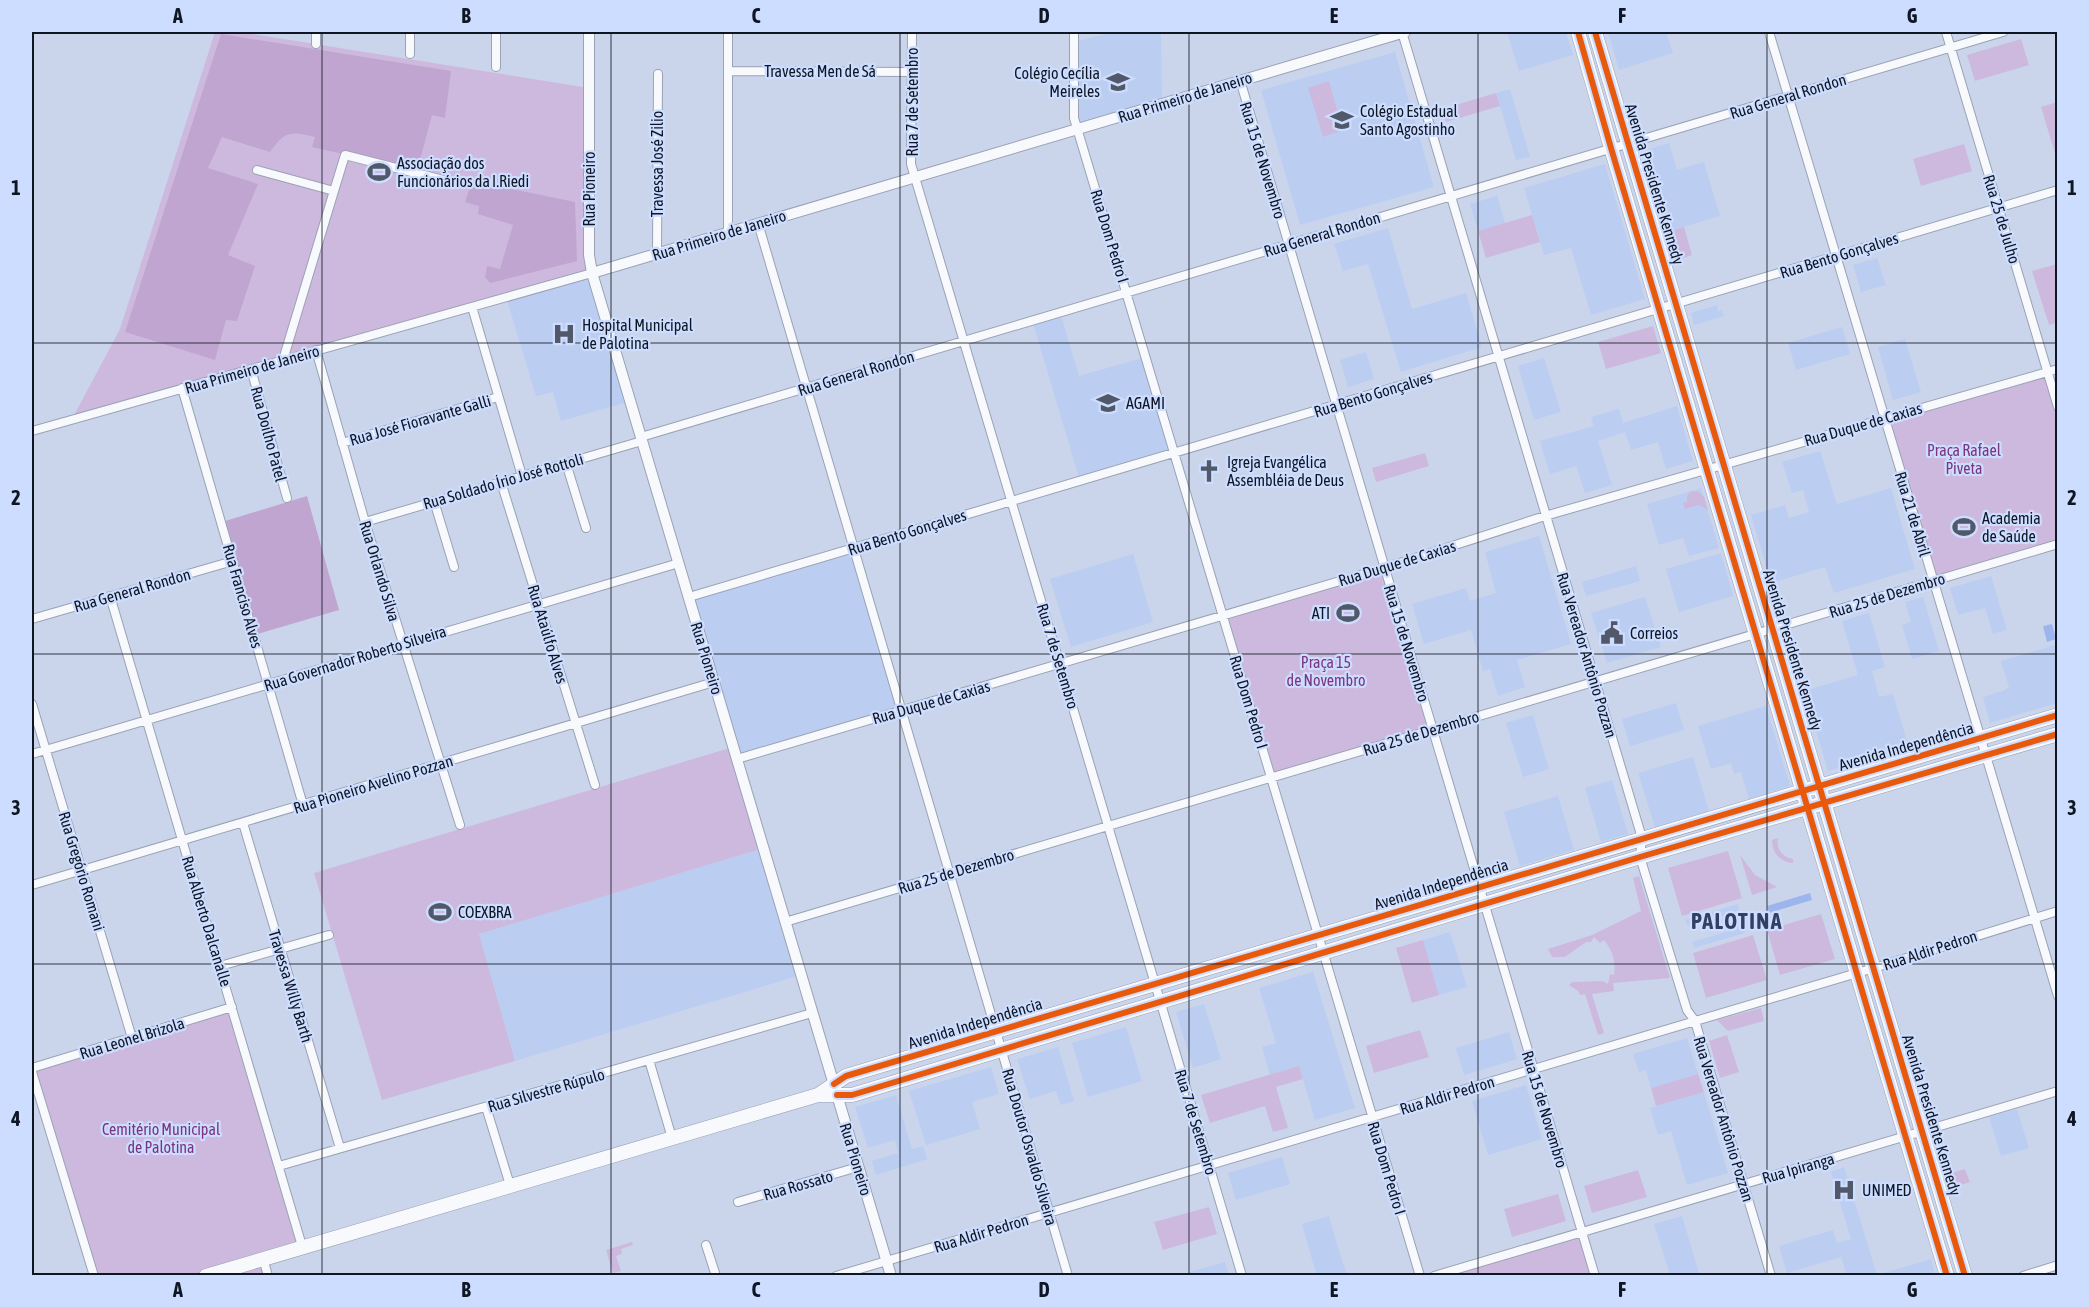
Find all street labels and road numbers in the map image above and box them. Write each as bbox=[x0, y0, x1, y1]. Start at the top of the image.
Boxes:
street label: Rua 7 de Setembro bbox=[903, 47, 921, 157]
street label: Travessa Men de Sá bbox=[764, 62, 876, 80]
street label: Rua Primeiro de Janeiro bbox=[1116, 68, 1254, 126]
street label: Rua General Rondon bbox=[1728, 70, 1848, 122]
street label: Rua 15 de Novembro bbox=[1237, 99, 1289, 221]
street label: Avenida Presidente Kennedy bbox=[1621, 101, 1688, 267]
street label: Travessa José Zilio bbox=[648, 111, 666, 217]
street label: Rua Pioneiro bbox=[580, 151, 598, 227]
street label: Rua 25 de Julho bbox=[1980, 172, 2024, 266]
street label: Rua Dom Pedro I bbox=[1087, 187, 1133, 285]
street label: Rua Primeiro de Janeiro bbox=[650, 206, 788, 264]
street label: Rua General Rondon bbox=[1262, 208, 1382, 260]
street label: Rua Bento Gonçalves bbox=[1778, 228, 1901, 282]
street label: Rua Primeiro de Janeiro bbox=[183, 341, 321, 397]
street label: Rua General Rondon bbox=[796, 347, 916, 399]
street label: Rua Bento Gonçalves bbox=[1312, 367, 1435, 421]
street label: Rua Doilho Patel bbox=[248, 384, 291, 484]
street label: Rua José Fioravante Galli bbox=[347, 391, 493, 449]
street label: Rua Duque de Caxias bbox=[1802, 398, 1925, 450]
street label: Rua Soldado Írio José Rottoli bbox=[421, 449, 585, 513]
street label: Rua 21 de Abril bbox=[1892, 469, 1935, 559]
street label: Rua Bento Gonçalves bbox=[846, 505, 969, 559]
street label: Rua Orlando Silva bbox=[356, 518, 404, 624]
street label: Rua Duque de Caxias bbox=[1336, 536, 1458, 590]
street label: Rua Franciso Alves bbox=[220, 542, 267, 650]
street label: Rua General Rondon bbox=[72, 565, 192, 615]
street label: Avenida Presidente Kennedy bbox=[1759, 567, 1826, 733]
street label: Rua 25 de Dezembro bbox=[1827, 569, 1947, 621]
street label: Rua Vereador Antônio Pozzan bbox=[1553, 570, 1621, 740]
street label: Rua Ataúlfo Alves bbox=[524, 582, 572, 686]
street label: Rua 15 de Novembro bbox=[1381, 582, 1433, 704]
street label: Rua 7 de Setembro bbox=[1033, 601, 1083, 711]
street label: Rua Pioneiro bbox=[687, 619, 727, 697]
street label: Rua Governador Roberto Silveira bbox=[262, 622, 448, 694]
street label: Rua Dom Pedro I bbox=[1226, 653, 1272, 751]
street label: Rua Duque de Caxias bbox=[870, 676, 993, 728]
street label: Rua 25 de Dezembro bbox=[1361, 707, 1481, 759]
street label: Avenida Independência bbox=[1837, 718, 1976, 775]
street label: Rua Pioneiro Avelino Pozzan bbox=[291, 751, 455, 817]
street label: Rua Gregório Romani bbox=[54, 809, 109, 933]
street label: Rua 25 de Dezembro bbox=[896, 845, 1016, 897]
street label: Rua Alberto Dalcanalle bbox=[179, 854, 235, 988]
street label: Avenida Independência bbox=[1372, 855, 1510, 914]
street label: Rua Aldir Pedron bbox=[1881, 926, 1979, 974]
street label: Travessa Willy Barth bbox=[264, 927, 317, 1045]
street label: Avenida Independência bbox=[906, 994, 1044, 1053]
street label: Rua Leonel Brizola bbox=[77, 1014, 187, 1062]
street label: Avenida Presidente Kennedy bbox=[1898, 1032, 1965, 1198]
street label: Rua Vereador Antônio Pozzan bbox=[1690, 1034, 1758, 1204]
street label: Rua 15 de Novembro bbox=[1519, 1048, 1571, 1170]
street label: Rua Silvestre Rúpulo bbox=[486, 1065, 607, 1116]
street label: Rua Doutor Osvaldo Silveira bbox=[999, 1066, 1061, 1228]
street label: Rua 7 de Setembro bbox=[1171, 1067, 1221, 1177]
street label: Rua Aldir Pedron bbox=[1398, 1072, 1496, 1118]
street label: Rua Dom Pedro I bbox=[1364, 1119, 1410, 1217]
street label: Rua Pioneiro bbox=[836, 1120, 876, 1198]
street label: Rua Ipiranga bbox=[1760, 1149, 1836, 1188]
street label: Rua Rossato bbox=[761, 1166, 835, 1204]
street label: Rua Aldir Pedron bbox=[932, 1210, 1030, 1256]

